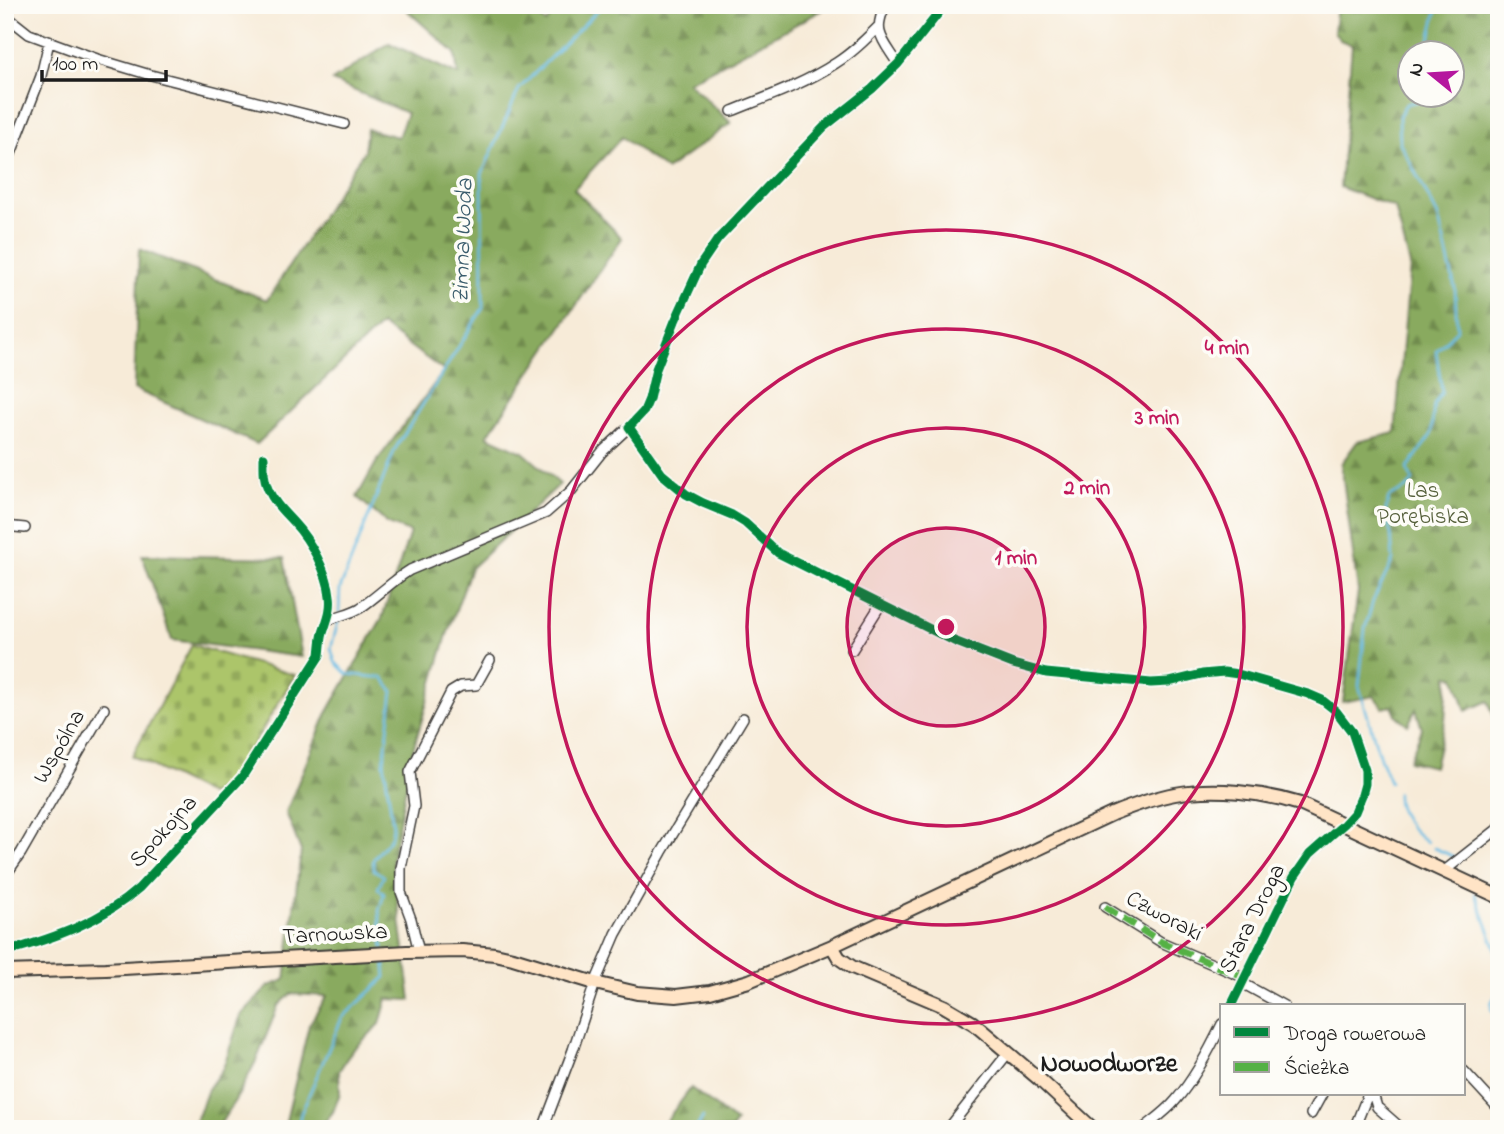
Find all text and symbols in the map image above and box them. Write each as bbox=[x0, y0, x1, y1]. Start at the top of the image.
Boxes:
scale bar bbox=[42, 38, 166, 82]
north arrow bbox=[1396, 38, 1466, 108]
text: 100 m bbox=[52, 50, 98, 80]
text: N bbox=[1402, 59, 1432, 80]
water label: Zimna Woda bbox=[444, 177, 484, 304]
text: 4 min bbox=[1205, 334, 1249, 364]
text: 3 min bbox=[1134, 404, 1179, 434]
text: 2 min bbox=[1063, 474, 1110, 504]
park label: Las Porębiska bbox=[1377, 475, 1469, 534]
text: 1 min bbox=[995, 544, 1037, 574]
centre of rings bbox=[934, 615, 958, 639]
street label: Wspólna bbox=[25, 704, 95, 790]
street label: Spokojna bbox=[122, 788, 206, 876]
street label: Stara Droga bbox=[1211, 859, 1296, 980]
street label: Czworaki bbox=[1120, 883, 1208, 951]
street label: Tarnowska bbox=[282, 916, 388, 954]
legend bbox=[1220, 1004, 1466, 1096]
text: Droga rowerowa bbox=[1283, 1020, 1426, 1052]
district label: Nowodworze bbox=[1041, 1046, 1179, 1084]
text: Ścieżka bbox=[1284, 1054, 1349, 1084]

